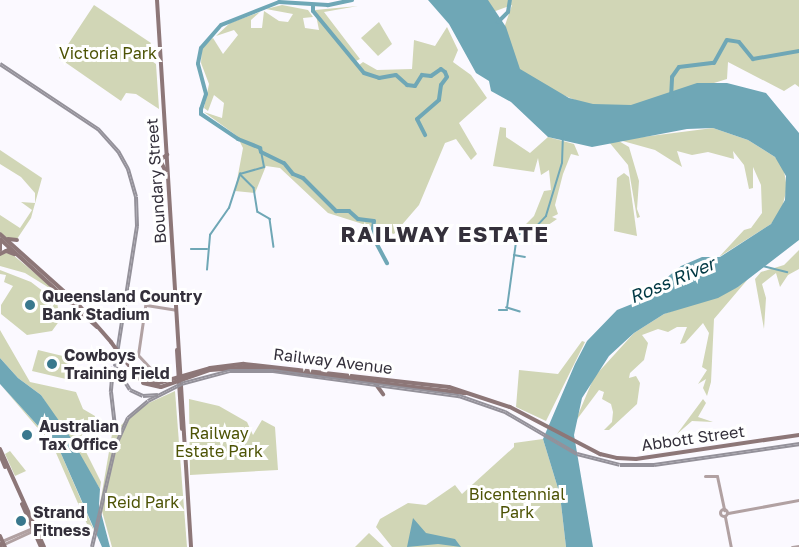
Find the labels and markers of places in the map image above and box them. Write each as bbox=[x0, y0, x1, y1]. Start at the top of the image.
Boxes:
place label: Queensland Country Bank Stadium bbox=[42, 286, 202, 324]
marker: Queensland Country Bank Stadium bbox=[23, 298, 37, 312]
place label: Cowboys Training Field bbox=[64, 345, 169, 383]
marker: Cowboys Training Field bbox=[45, 357, 59, 371]
place label: Australian Tax Office bbox=[39, 416, 119, 454]
marker: Australian Tax Office bbox=[20, 428, 34, 442]
place label: Strand Fitness bbox=[33, 502, 90, 540]
marker: Strand Fitness bbox=[14, 514, 28, 528]

